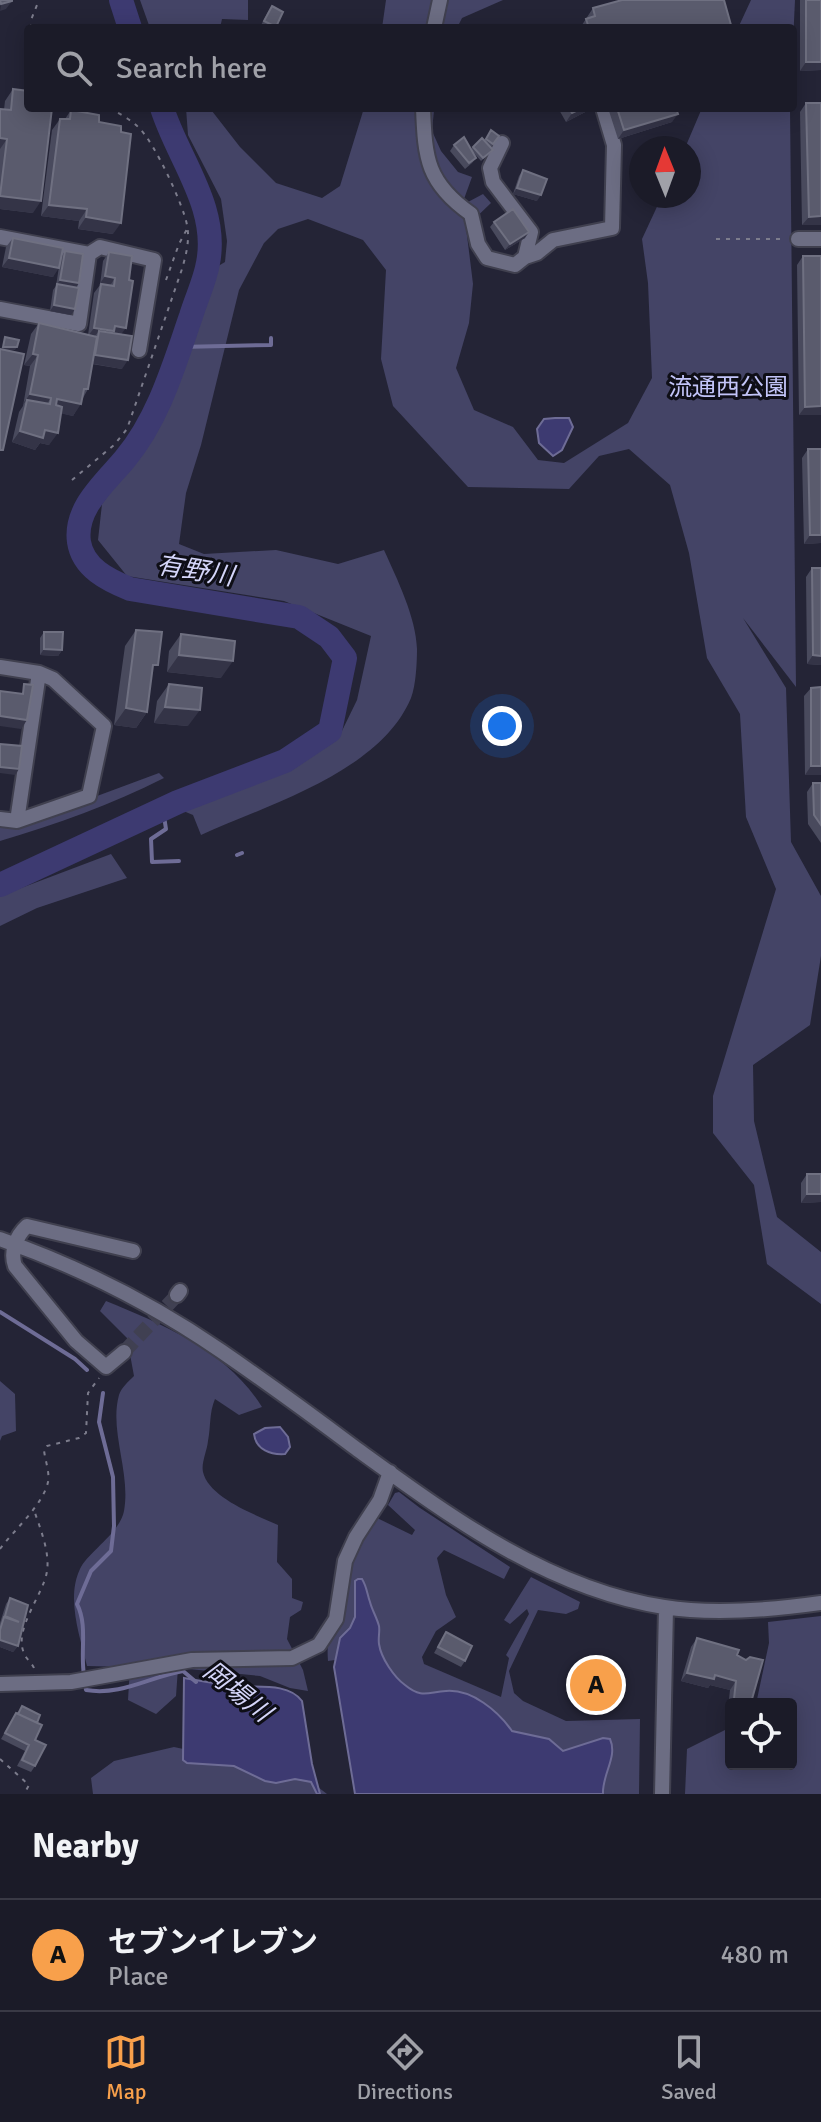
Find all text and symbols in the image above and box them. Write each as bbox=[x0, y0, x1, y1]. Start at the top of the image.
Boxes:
search box bbox=[24, 24, 797, 112]
icon: search bbox=[52, 46, 96, 90]
text: Search here bbox=[116, 50, 267, 87]
north arrow bbox=[629, 136, 701, 208]
park label: 流通西公園 bbox=[668, 372, 788, 402]
water label: 有野川 bbox=[154, 549, 239, 593]
your location bbox=[482, 706, 522, 746]
water label: 岡場川 bbox=[197, 1655, 280, 1731]
pin: A bbox=[570, 1655, 622, 1715]
map controls bbox=[725, 1698, 797, 1770]
button: locate bbox=[725, 1698, 797, 1770]
text: Nearby bbox=[32, 1825, 139, 1867]
text: セブンイレブン bbox=[108, 1924, 318, 1961]
text: A bbox=[50, 1939, 66, 1971]
text: 480 m bbox=[720, 1939, 789, 1971]
text: Place bbox=[108, 1961, 169, 1993]
tab: Map bbox=[104, 2030, 148, 2105]
tab: Directions bbox=[357, 2030, 453, 2105]
tab: Saved bbox=[661, 2030, 717, 2105]

